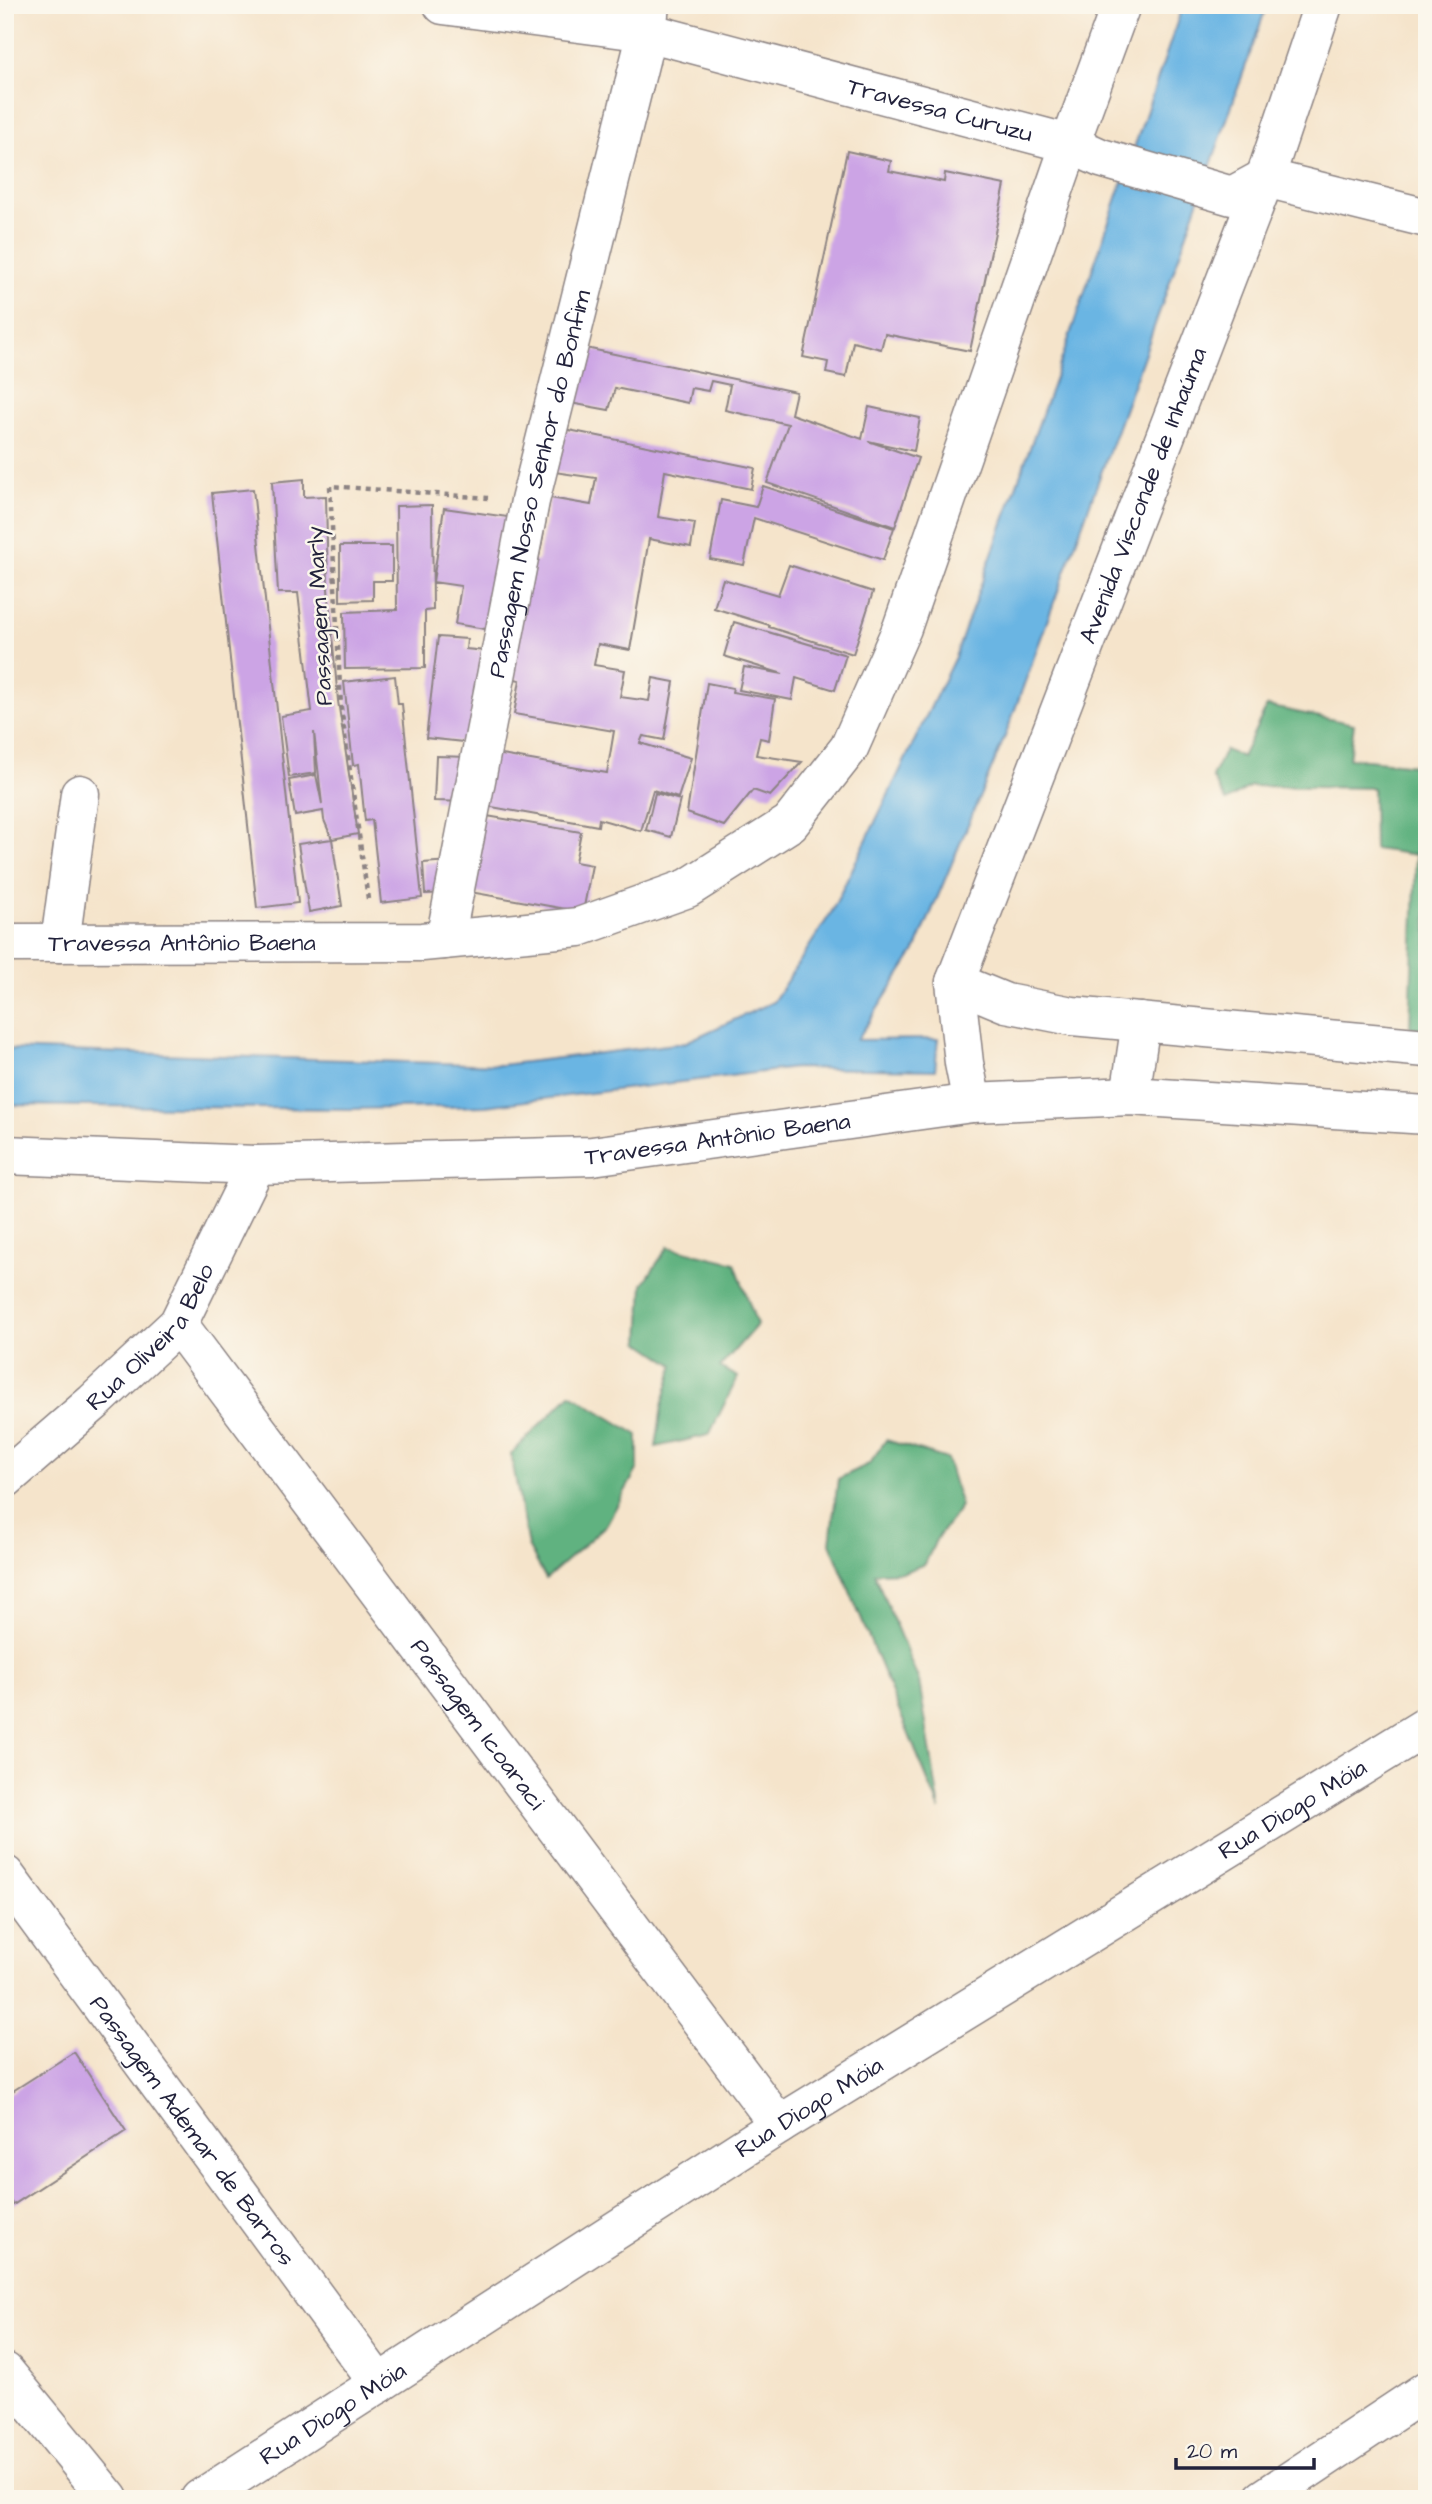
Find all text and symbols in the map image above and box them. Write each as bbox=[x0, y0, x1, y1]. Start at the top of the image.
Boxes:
street label: Travessa Curuzu bbox=[843, 70, 1036, 151]
street label: Passagem Nosso Senhor do Bonfim bbox=[480, 286, 600, 681]
street label: Avenida Visconde de Inhaúma bbox=[1071, 343, 1216, 648]
street label: Passagem Marly bbox=[298, 525, 343, 707]
street label: Travessa Antônio Baena bbox=[48, 926, 316, 961]
street label: Travessa Antônio Baena bbox=[583, 1104, 852, 1175]
street label: Rua Oliveira Belo bbox=[79, 1257, 223, 1419]
street label: Passagem Icoaraci bbox=[402, 1632, 553, 1818]
street label: Rua Diogo Móia bbox=[1212, 1751, 1373, 1868]
street label: Passagem Ademar de Barros bbox=[81, 1989, 303, 2273]
street label: Rua Diogo Móia bbox=[729, 2049, 890, 2167]
street label: Rua Diogo Móia bbox=[253, 2354, 413, 2474]
scale bar bbox=[1176, 2427, 1315, 2471]
text: 20 m bbox=[1187, 2437, 1238, 2466]

